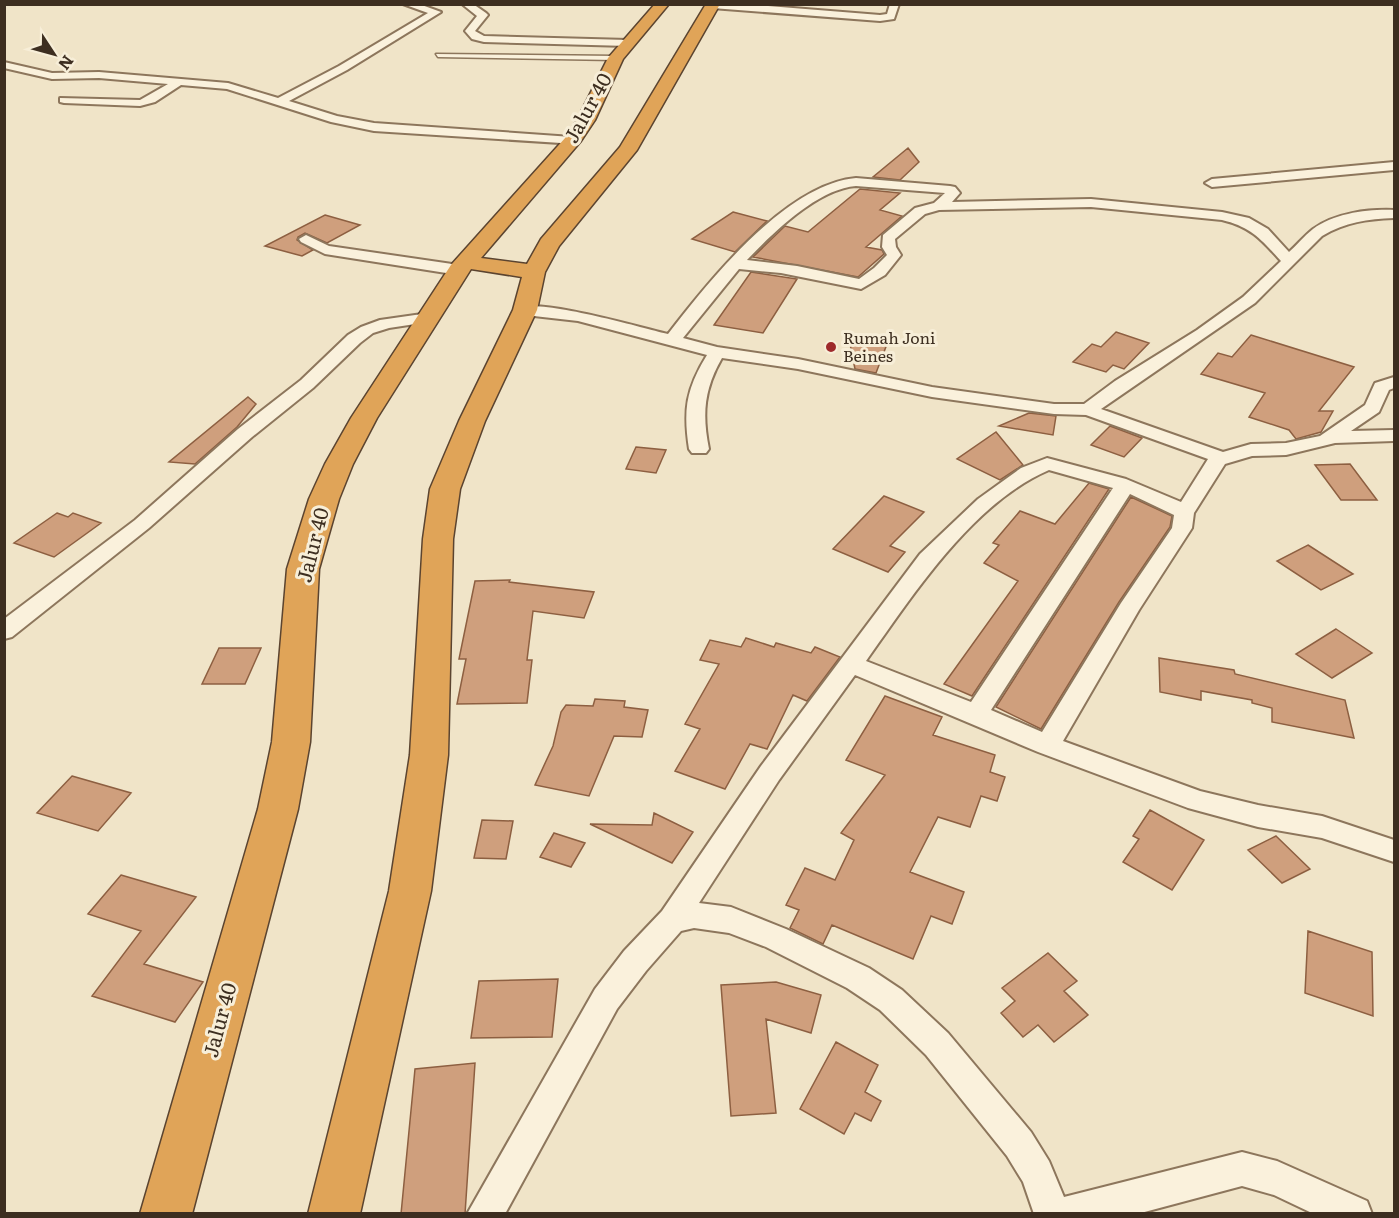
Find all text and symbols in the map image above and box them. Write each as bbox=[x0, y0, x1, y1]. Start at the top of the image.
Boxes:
north arrow bbox=[24, 24, 84, 84]
text: N bbox=[53, 51, 81, 76]
street label: Jalur 40 bbox=[555, 66, 618, 148]
place label: Rumah Joni Beines bbox=[843, 325, 935, 367]
marker: Rumah Joni Beines bbox=[824, 340, 838, 354]
street label: Jalur 40 bbox=[287, 504, 335, 585]
street label: Jalur 40 bbox=[194, 979, 242, 1060]

